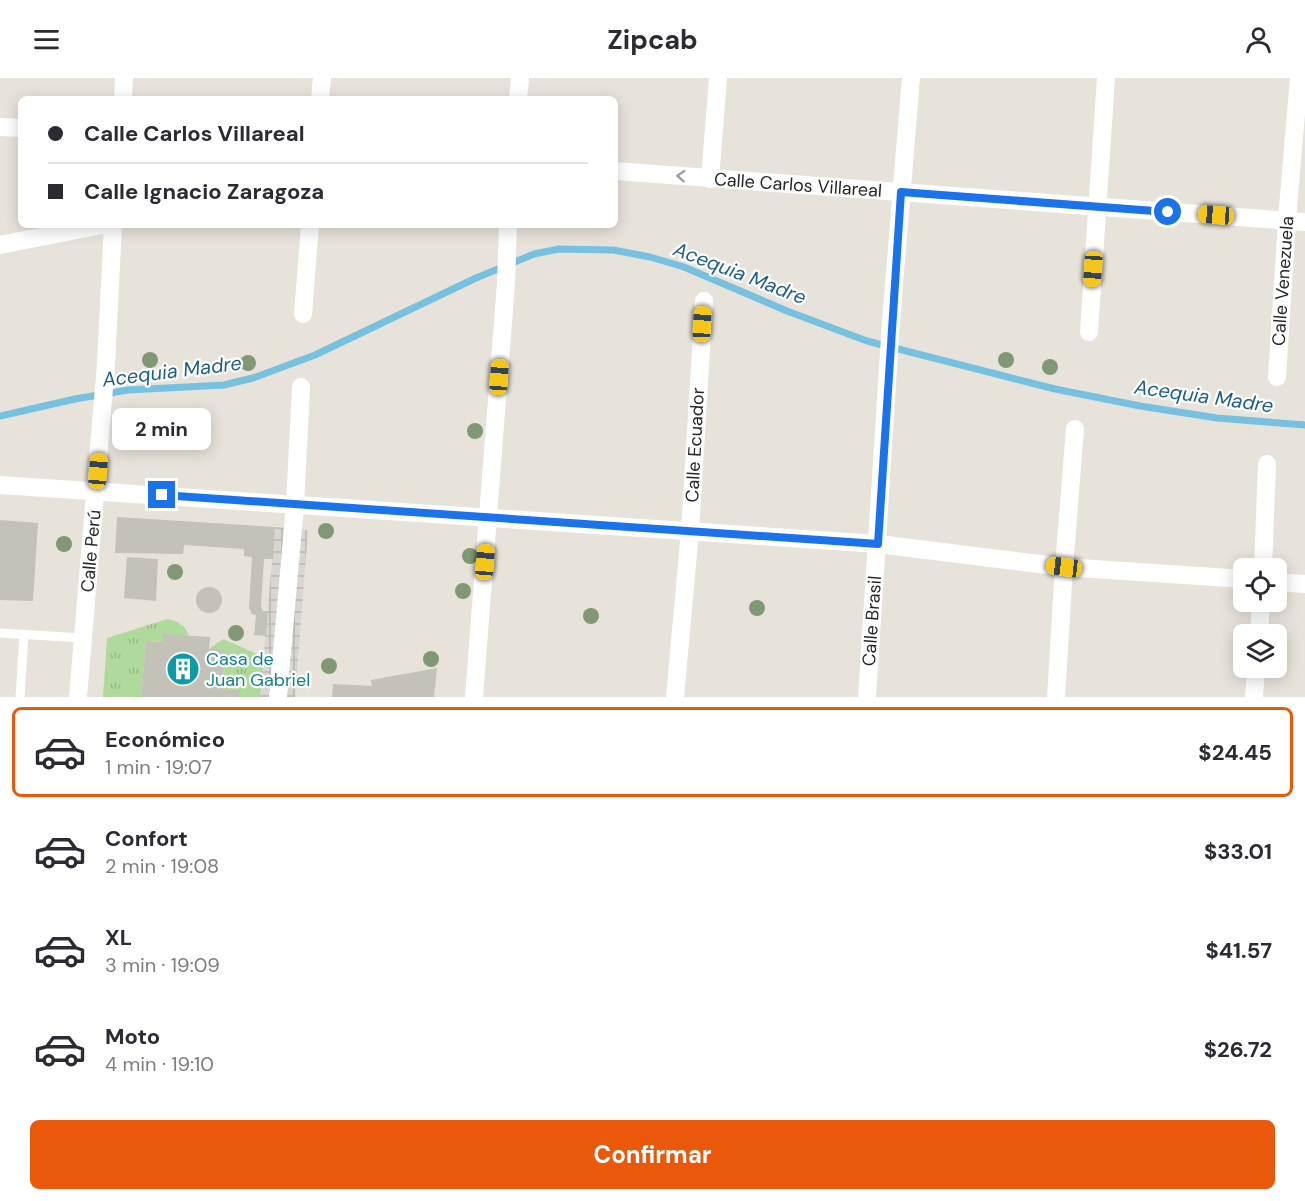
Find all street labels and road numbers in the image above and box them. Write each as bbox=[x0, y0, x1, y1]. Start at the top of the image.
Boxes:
street label: Calle Carlos Villareal bbox=[713, 167, 883, 203]
street label: Calle Venezuela bbox=[1266, 215, 1300, 347]
street label: Calle Ecuador bbox=[680, 387, 710, 503]
street label: Calle Perú bbox=[75, 509, 107, 593]
street label: Calle Brasil bbox=[857, 575, 887, 667]

